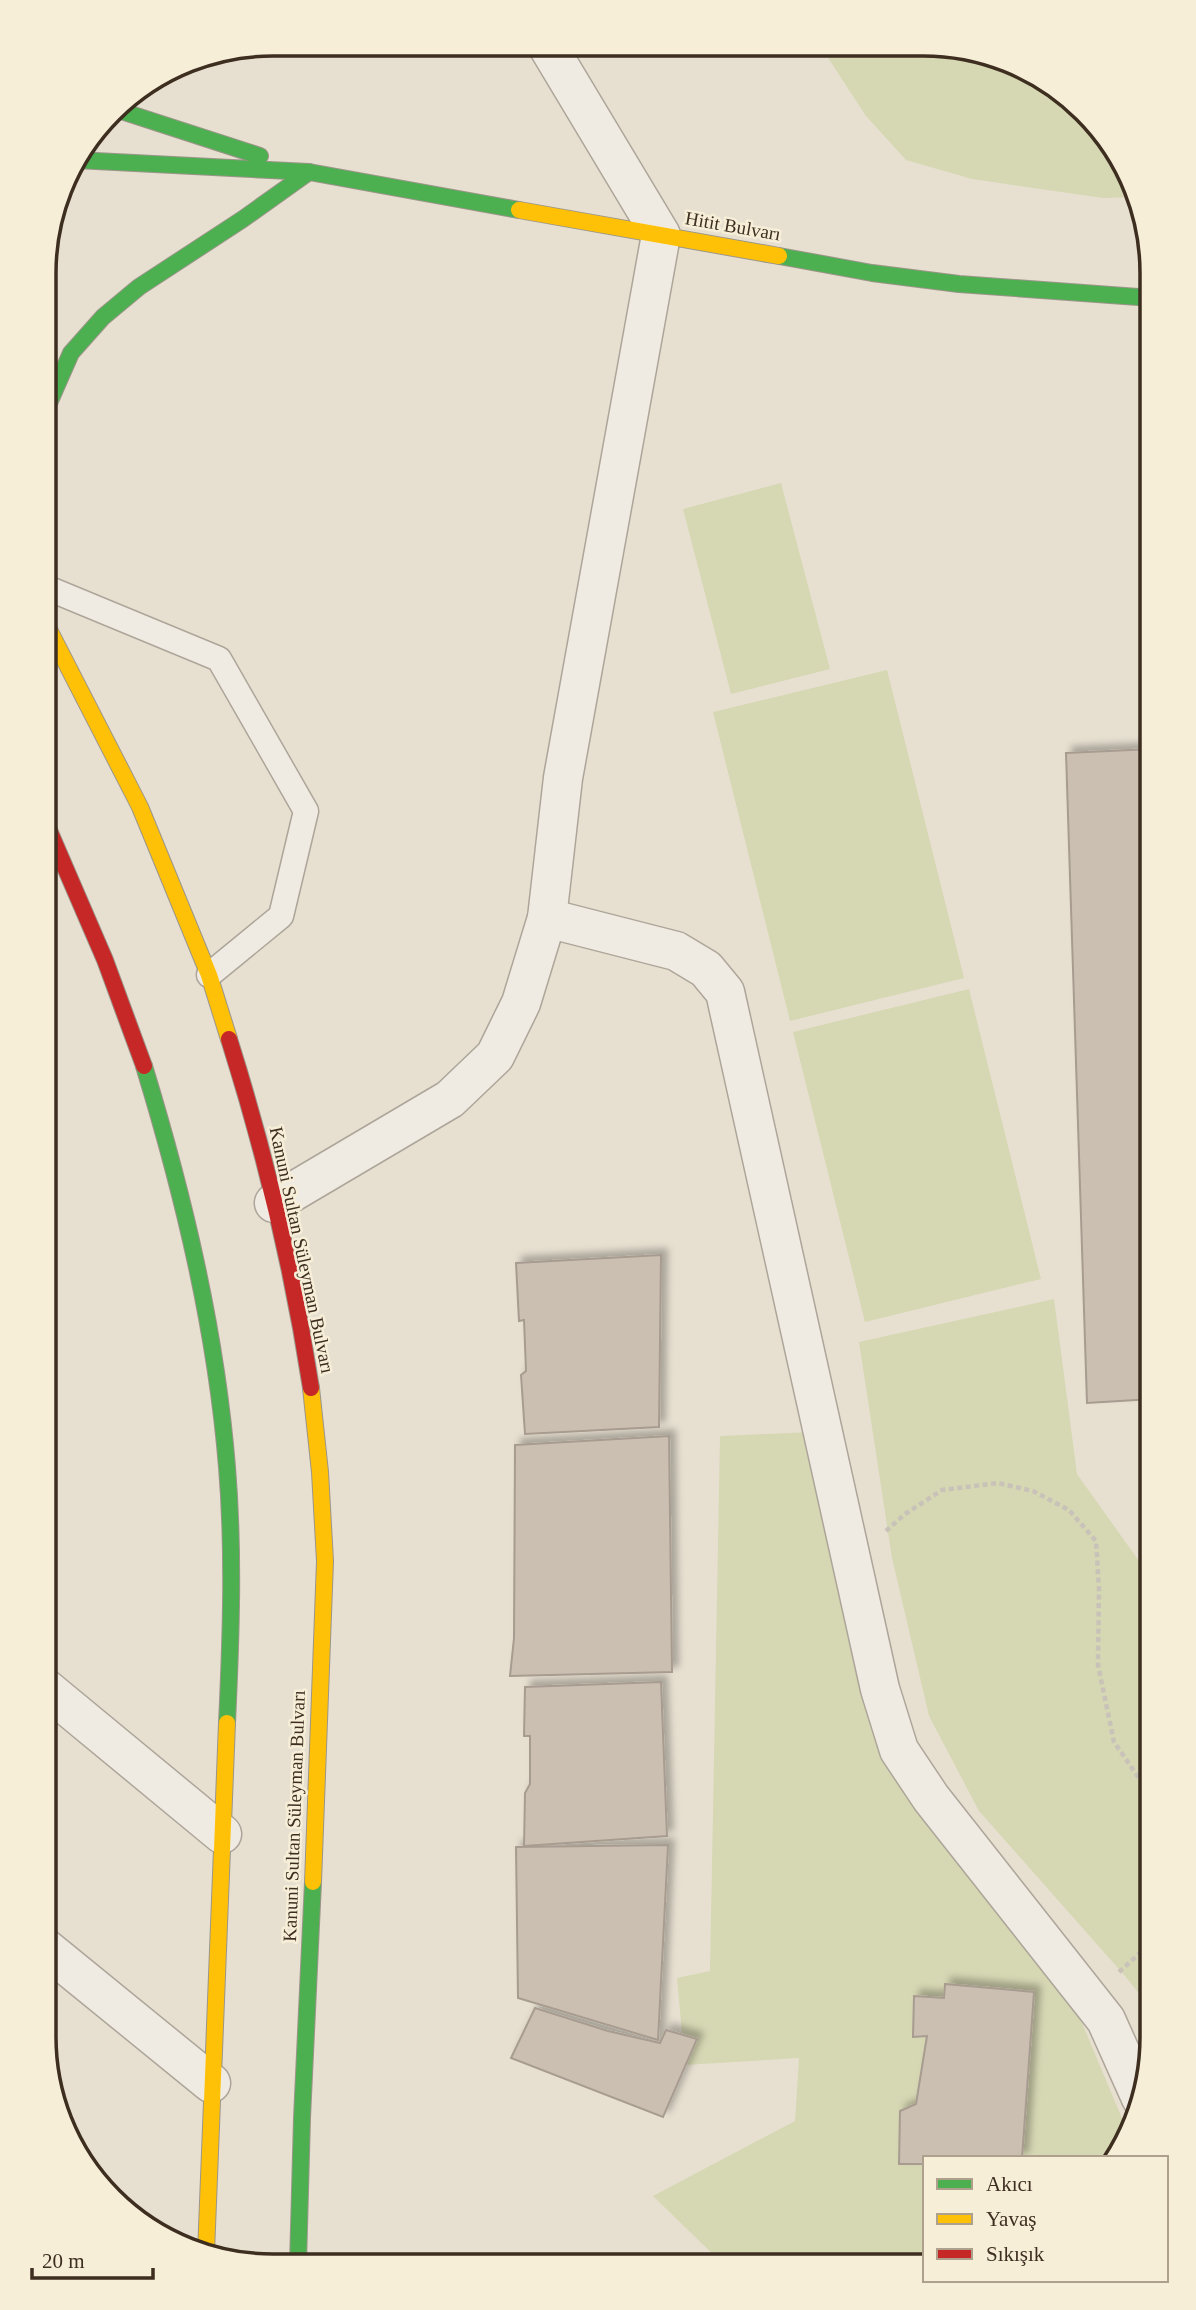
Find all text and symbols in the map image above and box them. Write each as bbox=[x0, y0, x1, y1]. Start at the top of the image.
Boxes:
street label: Hitit Bulvarı bbox=[684, 207, 782, 245]
street label: Kanuni Sultan Süleyman Bulvarı bbox=[266, 1125, 338, 1375]
street label: Kanuni Sultan Süleyman Bulvarı bbox=[279, 1690, 309, 1942]
legend bbox=[923, 2156, 1168, 2282]
text: Akıcı bbox=[986, 2172, 1033, 2196]
text: Yavaş bbox=[986, 2207, 1036, 2231]
scale bar bbox=[32, 2236, 152, 2280]
text: Sıkışık bbox=[986, 2242, 1045, 2266]
text: 20 m bbox=[42, 2249, 85, 2273]

